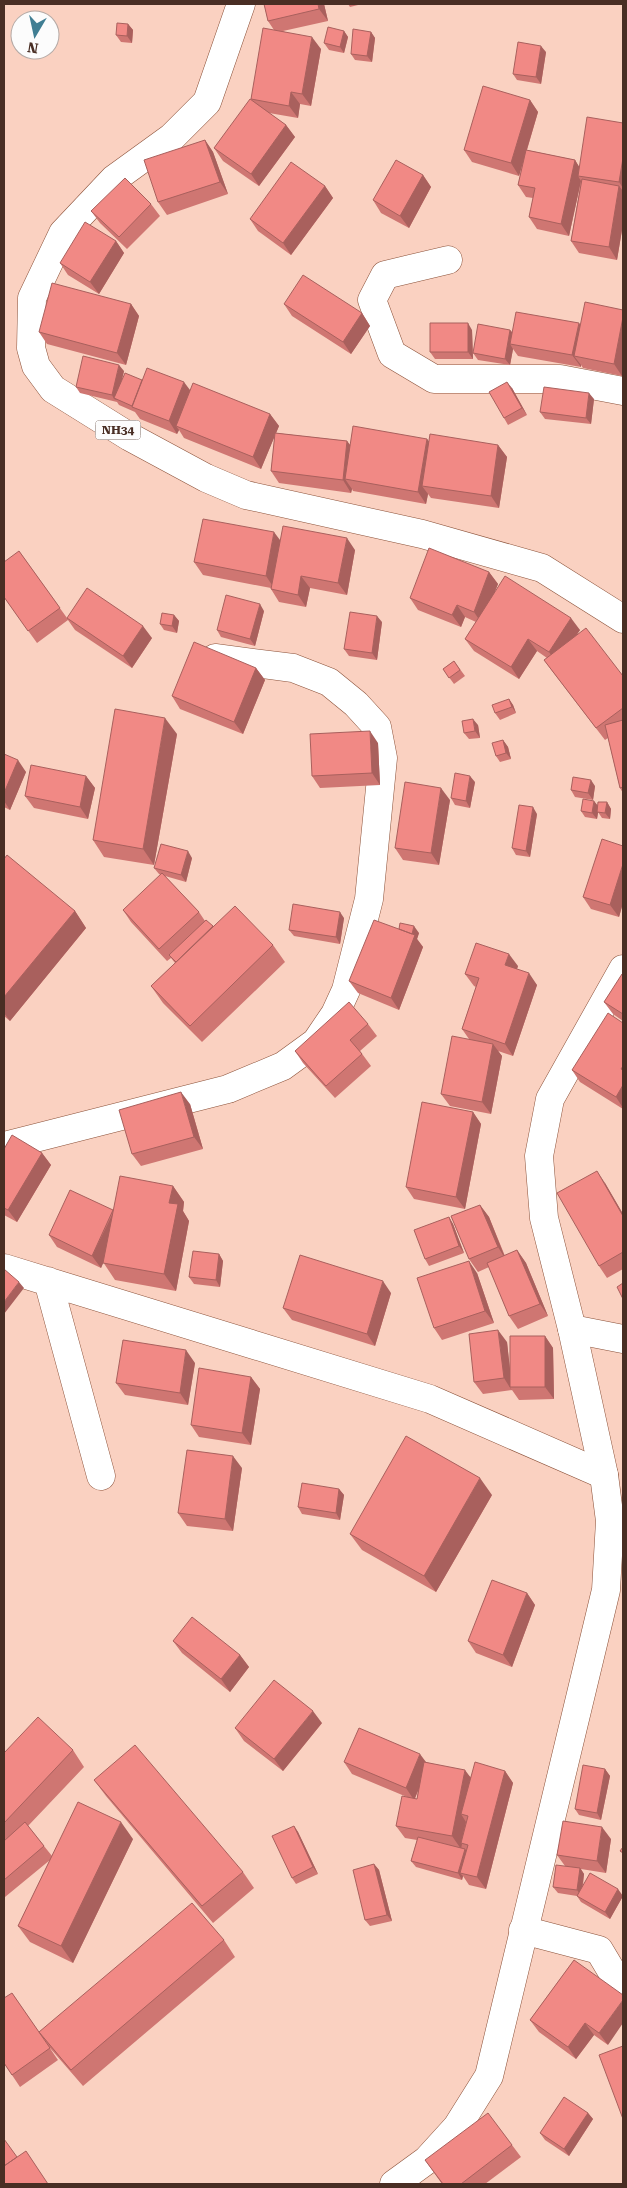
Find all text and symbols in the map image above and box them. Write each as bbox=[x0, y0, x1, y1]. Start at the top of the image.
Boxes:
north arrow bbox=[10, 10, 60, 60]
text: N bbox=[26, 39, 40, 57]
road number: NH34 bbox=[96, 420, 140, 440]

